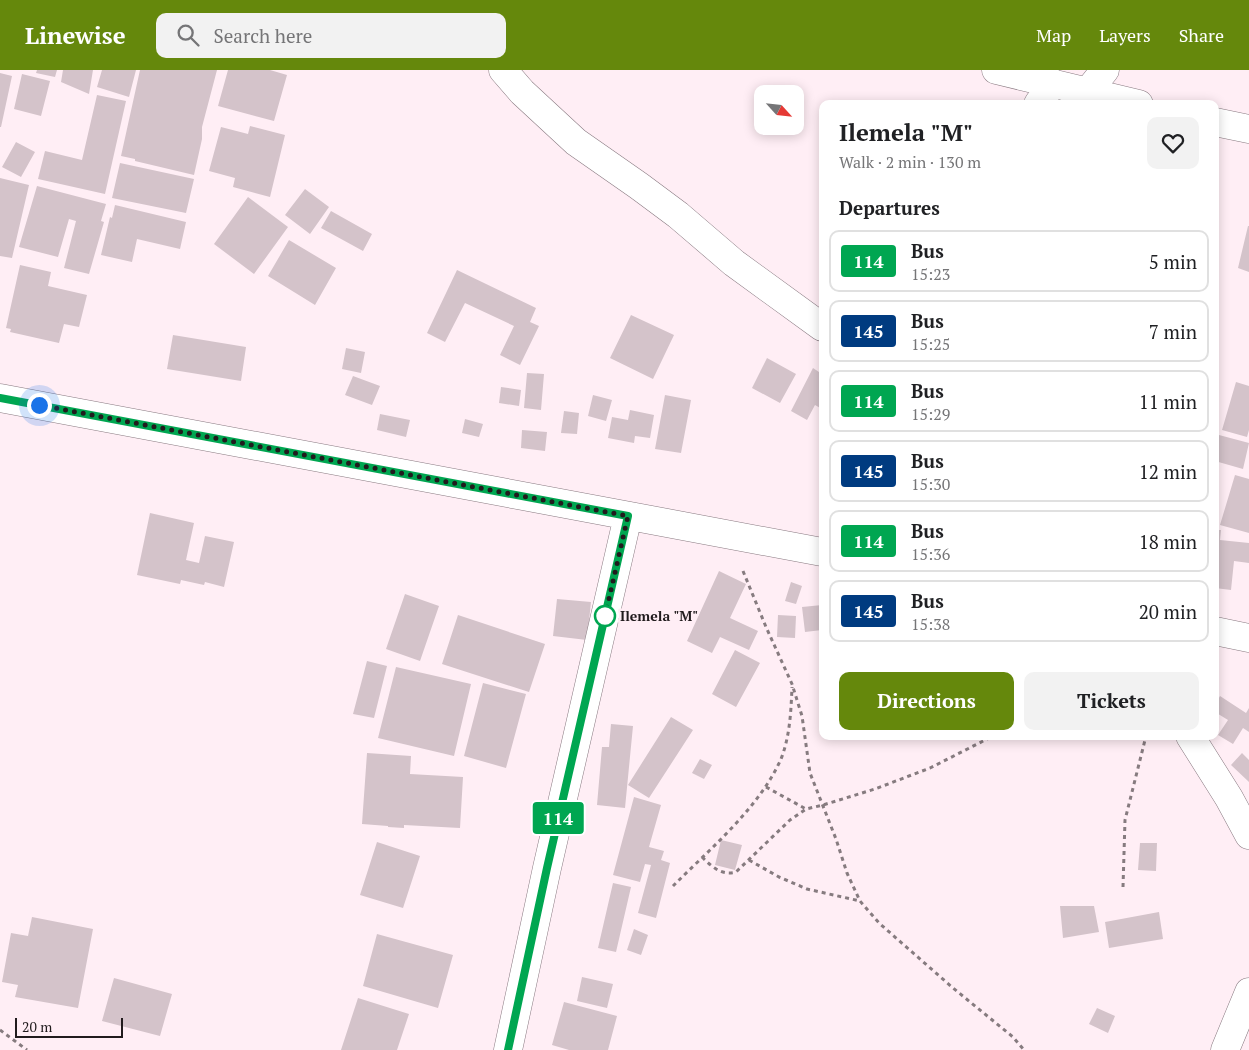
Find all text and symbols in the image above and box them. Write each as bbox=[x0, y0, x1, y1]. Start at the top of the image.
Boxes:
search box bbox=[156, 13, 506, 58]
text: Linewise bbox=[25, 19, 126, 51]
icon: search bbox=[174, 21, 202, 49]
text: Search here bbox=[214, 23, 312, 48]
text: Map bbox=[1036, 23, 1071, 47]
text: Layers bbox=[1099, 23, 1151, 47]
text: Share bbox=[1179, 23, 1224, 47]
north arrow bbox=[754, 85, 804, 135]
map controls bbox=[754, 85, 804, 135]
text: Ilemela "M" bbox=[839, 116, 973, 148]
button: heart bbox=[1147, 117, 1199, 169]
text: Walk · 2 min · 130 m bbox=[839, 151, 981, 173]
text: Departures bbox=[839, 195, 940, 220]
text: Bus bbox=[911, 238, 944, 263]
text: 114 bbox=[853, 249, 884, 273]
text: 5 min bbox=[1149, 249, 1197, 274]
text: 15:23 bbox=[911, 263, 950, 285]
text: Bus bbox=[911, 308, 944, 333]
text: 145 bbox=[853, 319, 884, 343]
text: 7 min bbox=[1149, 319, 1197, 344]
text: 15:25 bbox=[911, 333, 950, 355]
text: Bus bbox=[911, 378, 944, 403]
text: 114 bbox=[853, 389, 884, 413]
text: 11 min bbox=[1139, 389, 1197, 414]
your location bbox=[27, 393, 52, 418]
text: 15:29 bbox=[911, 403, 950, 425]
text: Bus bbox=[911, 448, 944, 473]
text: 145 bbox=[853, 459, 884, 483]
text: 12 min bbox=[1139, 459, 1197, 484]
text: 15:30 bbox=[911, 473, 950, 495]
text: Bus bbox=[911, 518, 944, 543]
text: 114 bbox=[853, 529, 884, 553]
text: 18 min bbox=[1139, 529, 1197, 554]
text: 15:36 bbox=[911, 543, 950, 565]
text: Bus bbox=[911, 588, 944, 613]
text: 145 bbox=[853, 599, 884, 623]
text: 20 min bbox=[1139, 599, 1197, 624]
marker: Ilemela "M" bbox=[594, 605, 616, 627]
place label: Ilemela "M" bbox=[620, 606, 698, 625]
text: 15:38 bbox=[911, 613, 950, 635]
button: Directions bbox=[839, 672, 1014, 730]
button: Tickets bbox=[1024, 672, 1199, 730]
line badge: 114 bbox=[529, 802, 587, 834]
text: 114 bbox=[543, 806, 573, 830]
scale bar bbox=[15, 1015, 122, 1038]
text: 20 m bbox=[22, 1017, 52, 1036]

